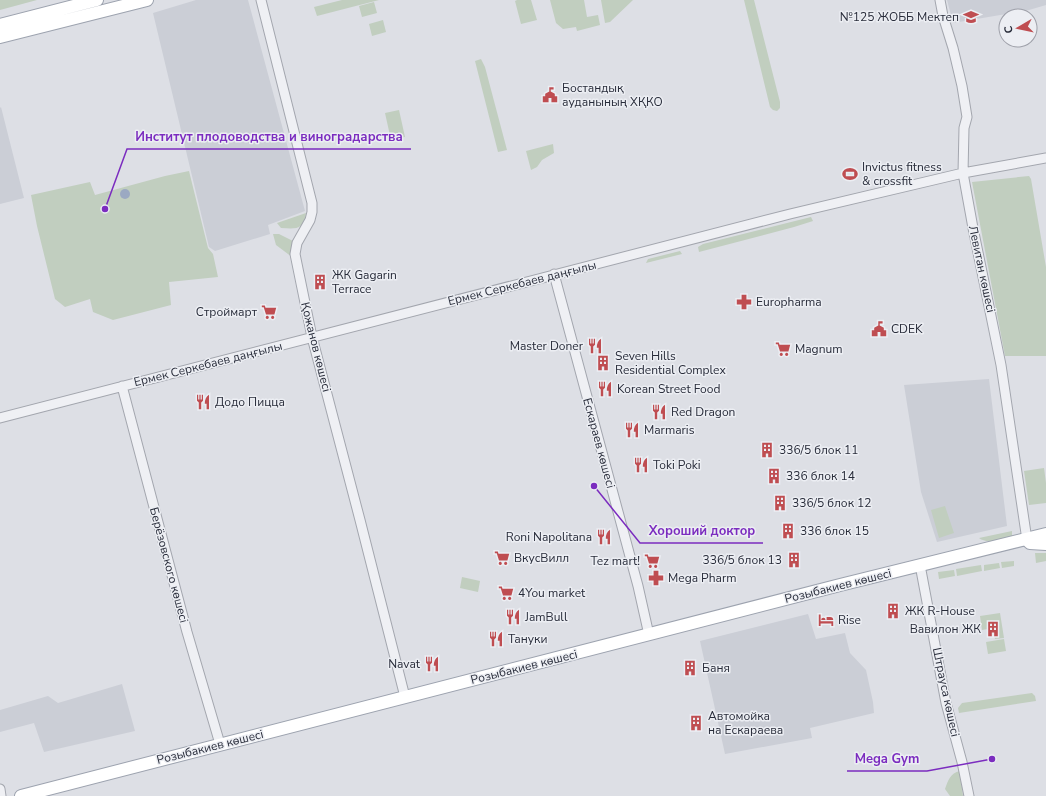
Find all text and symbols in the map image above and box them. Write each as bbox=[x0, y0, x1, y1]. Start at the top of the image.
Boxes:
school or university icon: №125 ЖОББ Мектеп bbox=[962, 8, 980, 26]
north arrow bbox=[998, 8, 1038, 48]
place label: №125 ЖОББ Мектеп bbox=[840, 9, 959, 25]
text: С bbox=[1001, 24, 1017, 34]
place label: Бостандық ауданының ХҚКО bbox=[562, 80, 663, 110]
public building icon: Бостандық ауданының ХҚКО bbox=[541, 86, 559, 104]
callout: Институт плодоводства и виноградарства bbox=[127, 124, 411, 149]
text: Институт плодоводства и виноградарства bbox=[135, 128, 403, 146]
place label: Invictus fitness & crossfit bbox=[862, 159, 942, 189]
sports icon: Invictus fitness & crossfit bbox=[841, 165, 859, 183]
street label: Левитан көшесі bbox=[965, 224, 999, 314]
street label: Ермек Серкебаев даңғылы bbox=[446, 257, 598, 309]
place label: ЖК Gagarin Terrace bbox=[332, 267, 397, 297]
building icon: ЖК Gagarin Terrace bbox=[311, 273, 329, 291]
pharmacy icon: Europharma bbox=[735, 293, 753, 311]
place label: Europharma bbox=[756, 294, 822, 310]
street label: Қожанов көшесі bbox=[297, 300, 335, 394]
supermarket icon: Строймарт bbox=[260, 303, 278, 321]
place label: Строймарт bbox=[196, 304, 258, 320]
public building icon: CDEK bbox=[870, 320, 888, 338]
place label: CDEK bbox=[891, 321, 923, 337]
restaurant icon: Master Doner bbox=[586, 337, 604, 355]
street label: Ермек Серкебаев даңғылы bbox=[132, 338, 284, 390]
place label: Master Doner bbox=[510, 338, 584, 354]
supermarket icon: Magnum bbox=[774, 340, 792, 358]
place label: Magnum bbox=[795, 341, 842, 357]
place label: Seven Hills Residential Complex bbox=[615, 348, 726, 378]
building icon: Seven Hills Residential Complex bbox=[594, 354, 612, 372]
restaurant icon: Korean Street Food bbox=[596, 380, 614, 398]
place label: Korean Street Food bbox=[617, 381, 720, 397]
restaurant icon: Додо Пицца bbox=[194, 393, 212, 411]
place label: Додо Пицца bbox=[215, 394, 285, 410]
street label: Ескараев көшесі bbox=[579, 396, 619, 490]
restaurant icon: Red Dragon bbox=[650, 403, 668, 421]
place label: Red Dragon bbox=[671, 404, 735, 420]
restaurant icon: Marmaris bbox=[623, 421, 641, 439]
place label: Marmaris bbox=[644, 422, 695, 438]
building icon: 336/5 блок 11 bbox=[758, 441, 776, 459]
place label: 336/5 блок 11 bbox=[779, 442, 858, 458]
restaurant icon: Toki Poki bbox=[632, 456, 650, 474]
place label: Toki Poki bbox=[653, 457, 701, 473]
building icon: 336 блок 14 bbox=[765, 467, 783, 485]
place label: 336 блок 14 bbox=[786, 468, 855, 484]
building icon: 336/5 блок 12 bbox=[771, 494, 789, 512]
place label: 336/5 блок 12 bbox=[792, 495, 871, 511]
street label: Берёзовского көшесі bbox=[146, 505, 192, 625]
callout: Хороший доктор bbox=[640, 518, 763, 543]
text: Хороший доктор bbox=[648, 522, 755, 540]
building icon: 336 блок 15 bbox=[779, 522, 797, 540]
place label: 336 блок 15 bbox=[800, 523, 869, 539]
restaurant icon: Roni Napolitana bbox=[595, 528, 613, 546]
place label: Roni Napolitana bbox=[506, 529, 592, 545]
supermarket icon: ВкусВилл bbox=[493, 549, 511, 567]
place label: ВкусВилл bbox=[514, 550, 569, 566]
building icon: 336/5 блок 13 bbox=[785, 551, 803, 569]
supermarket icon: Tez mart! bbox=[643, 552, 661, 570]
place label: 336/5 блок 13 bbox=[703, 552, 782, 568]
place label: Tez mart! bbox=[591, 553, 640, 569]
street label: Розыбакиев көшесі bbox=[783, 565, 893, 607]
pharmacy icon: Mega Pharm bbox=[647, 569, 665, 587]
place label: Mega Pharm bbox=[668, 570, 736, 586]
supermarket icon: 4You market bbox=[497, 584, 515, 602]
place label: 4You market bbox=[518, 585, 586, 601]
building icon: ЖК R-House bbox=[884, 602, 902, 620]
place label: ЖК R-House bbox=[905, 603, 975, 619]
restaurant icon: JamBull bbox=[504, 608, 522, 626]
place label: JamBull bbox=[524, 609, 568, 625]
hotel icon: Rise bbox=[817, 611, 835, 629]
place label: Rise bbox=[838, 612, 861, 628]
building icon: Вавилон ЖК bbox=[984, 620, 1002, 638]
place label: Вавилон ЖК bbox=[910, 621, 981, 637]
restaurant icon: Тануки bbox=[487, 630, 505, 648]
place label: Тануки bbox=[508, 631, 547, 647]
street label: Розыбакиев көшесі bbox=[469, 646, 579, 688]
street label: Штрауса көшесі bbox=[929, 646, 963, 738]
restaurant icon: Navat bbox=[423, 655, 441, 673]
place label: Navat bbox=[388, 656, 421, 672]
building icon: Баня bbox=[681, 659, 699, 677]
place label: Баня bbox=[702, 660, 730, 676]
place label: Автомойка на Ескараева bbox=[708, 708, 783, 738]
building icon: Автомойка на Ескараева bbox=[687, 714, 705, 732]
street label: Розыбакиев көшесі bbox=[155, 726, 265, 768]
callout: Mega Gym bbox=[847, 746, 927, 771]
text: Mega Gym bbox=[855, 750, 919, 768]

